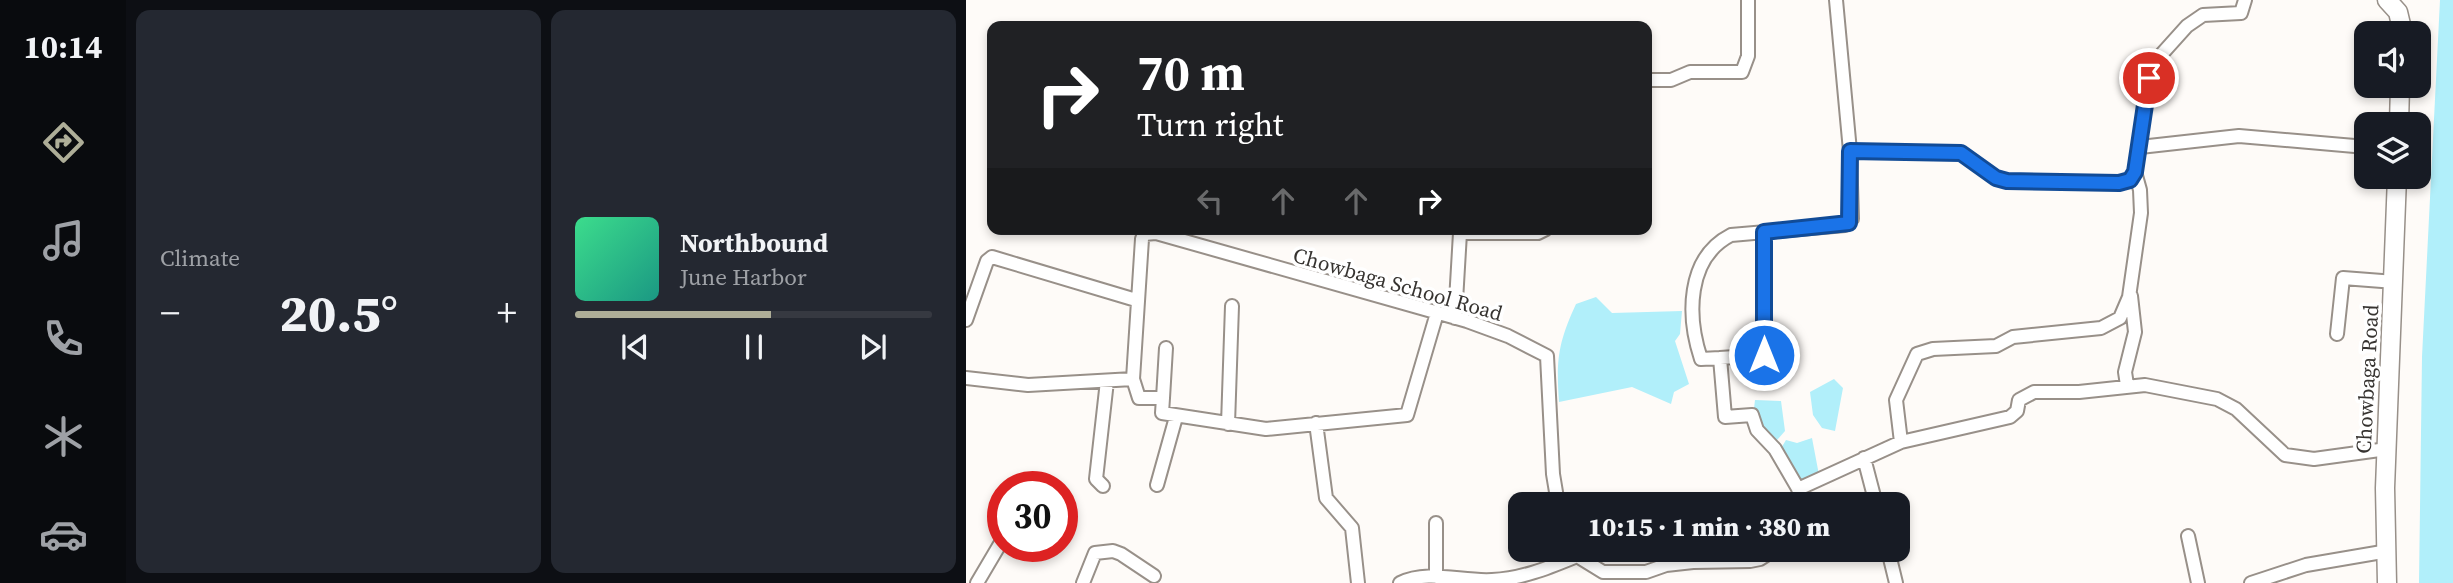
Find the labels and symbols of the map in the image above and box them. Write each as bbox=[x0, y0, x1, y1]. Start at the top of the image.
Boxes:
pin bbox=[2119, 48, 2179, 108]
street label: Chowbaga School Road bbox=[1290, 240, 1506, 328]
street label: Chowbaga Road bbox=[2349, 304, 2385, 454]
position arrow bbox=[1727, 318, 1801, 392]
speed limit sign: 30 bbox=[987, 471, 1078, 562]

